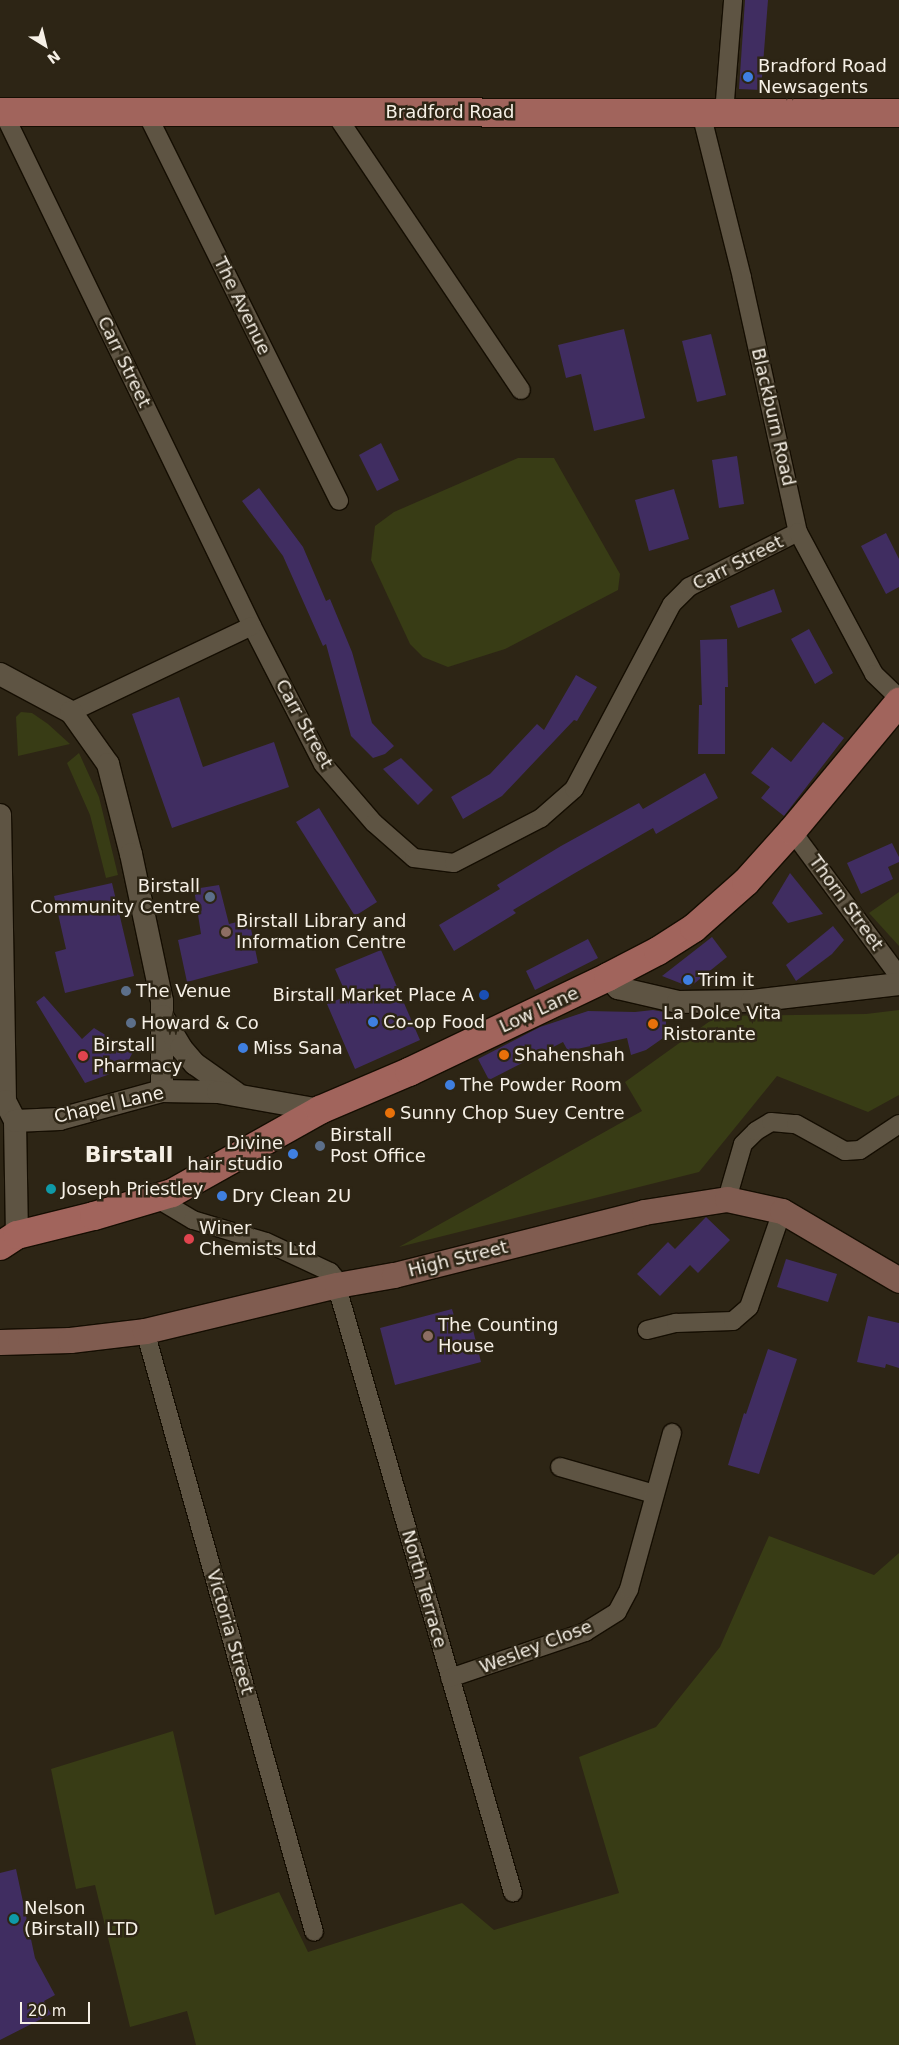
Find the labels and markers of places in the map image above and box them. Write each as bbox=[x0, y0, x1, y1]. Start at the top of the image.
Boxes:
place label: Bradford Road Newsagents bbox=[758, 56, 887, 98]
marker: Bradford Road Newsagents bbox=[742, 71, 754, 83]
place label: Birstall Community Centre bbox=[30, 876, 200, 919]
marker: Birstall Community Centre bbox=[204, 891, 216, 903]
place label: Birstall Library and Information Centre bbox=[236, 911, 406, 954]
marker: Birstall Library and Information Centre bbox=[220, 926, 232, 938]
place label: Trim it bbox=[698, 969, 754, 991]
marker: Trim it bbox=[682, 974, 694, 986]
place label: The Venue bbox=[136, 980, 231, 1002]
place label: Birstall Market Place A bbox=[273, 984, 474, 1006]
marker: The Venue bbox=[120, 985, 132, 997]
marker: Birstall Market Place A bbox=[478, 989, 490, 1001]
place label: La Dolce Vita Ristorante bbox=[663, 1003, 781, 1046]
place label: Co-op Food bbox=[383, 1011, 485, 1033]
place label: Howard & Co bbox=[141, 1012, 259, 1034]
marker: Co-op Food bbox=[367, 1016, 379, 1028]
marker: Howard & Co bbox=[125, 1017, 137, 1029]
marker: La Dolce Vita Ristorante bbox=[647, 1018, 659, 1030]
place label: Birstall Pharmacy bbox=[93, 1035, 182, 1078]
place label: Miss Sana bbox=[253, 1037, 343, 1059]
marker: Miss Sana bbox=[237, 1042, 249, 1054]
place label: Shahenshah bbox=[514, 1044, 625, 1066]
marker: Shahenshah bbox=[498, 1049, 510, 1061]
marker: Birstall Pharmacy bbox=[77, 1050, 89, 1062]
place label: The Powder Room bbox=[460, 1074, 622, 1096]
marker: The Powder Room bbox=[444, 1079, 456, 1091]
place label: Sunny Chop Suey Centre bbox=[400, 1102, 625, 1124]
marker: Sunny Chop Suey Centre bbox=[384, 1107, 396, 1119]
place label: Birstall Post Office bbox=[330, 1125, 426, 1168]
place label: Divine hair studio bbox=[187, 1133, 283, 1176]
marker: Birstall Post Office bbox=[314, 1140, 326, 1152]
marker: Divine hair studio bbox=[287, 1148, 299, 1160]
place label: Joseph Priestley bbox=[61, 1178, 204, 1200]
marker: Joseph Priestley bbox=[45, 1183, 57, 1195]
place label: Dry Clean 2U bbox=[232, 1185, 351, 1207]
marker: Dry Clean 2U bbox=[216, 1190, 228, 1202]
place label: Winer Chemists Ltd bbox=[199, 1218, 317, 1260]
marker: Winer Chemists Ltd bbox=[183, 1233, 195, 1245]
place label: The Counting House bbox=[438, 1315, 558, 1358]
marker: The Counting House bbox=[422, 1330, 434, 1342]
place label: Nelson (Birstall) LTD bbox=[24, 1898, 138, 1940]
marker: Nelson (Birstall) LTD bbox=[8, 1913, 20, 1925]

